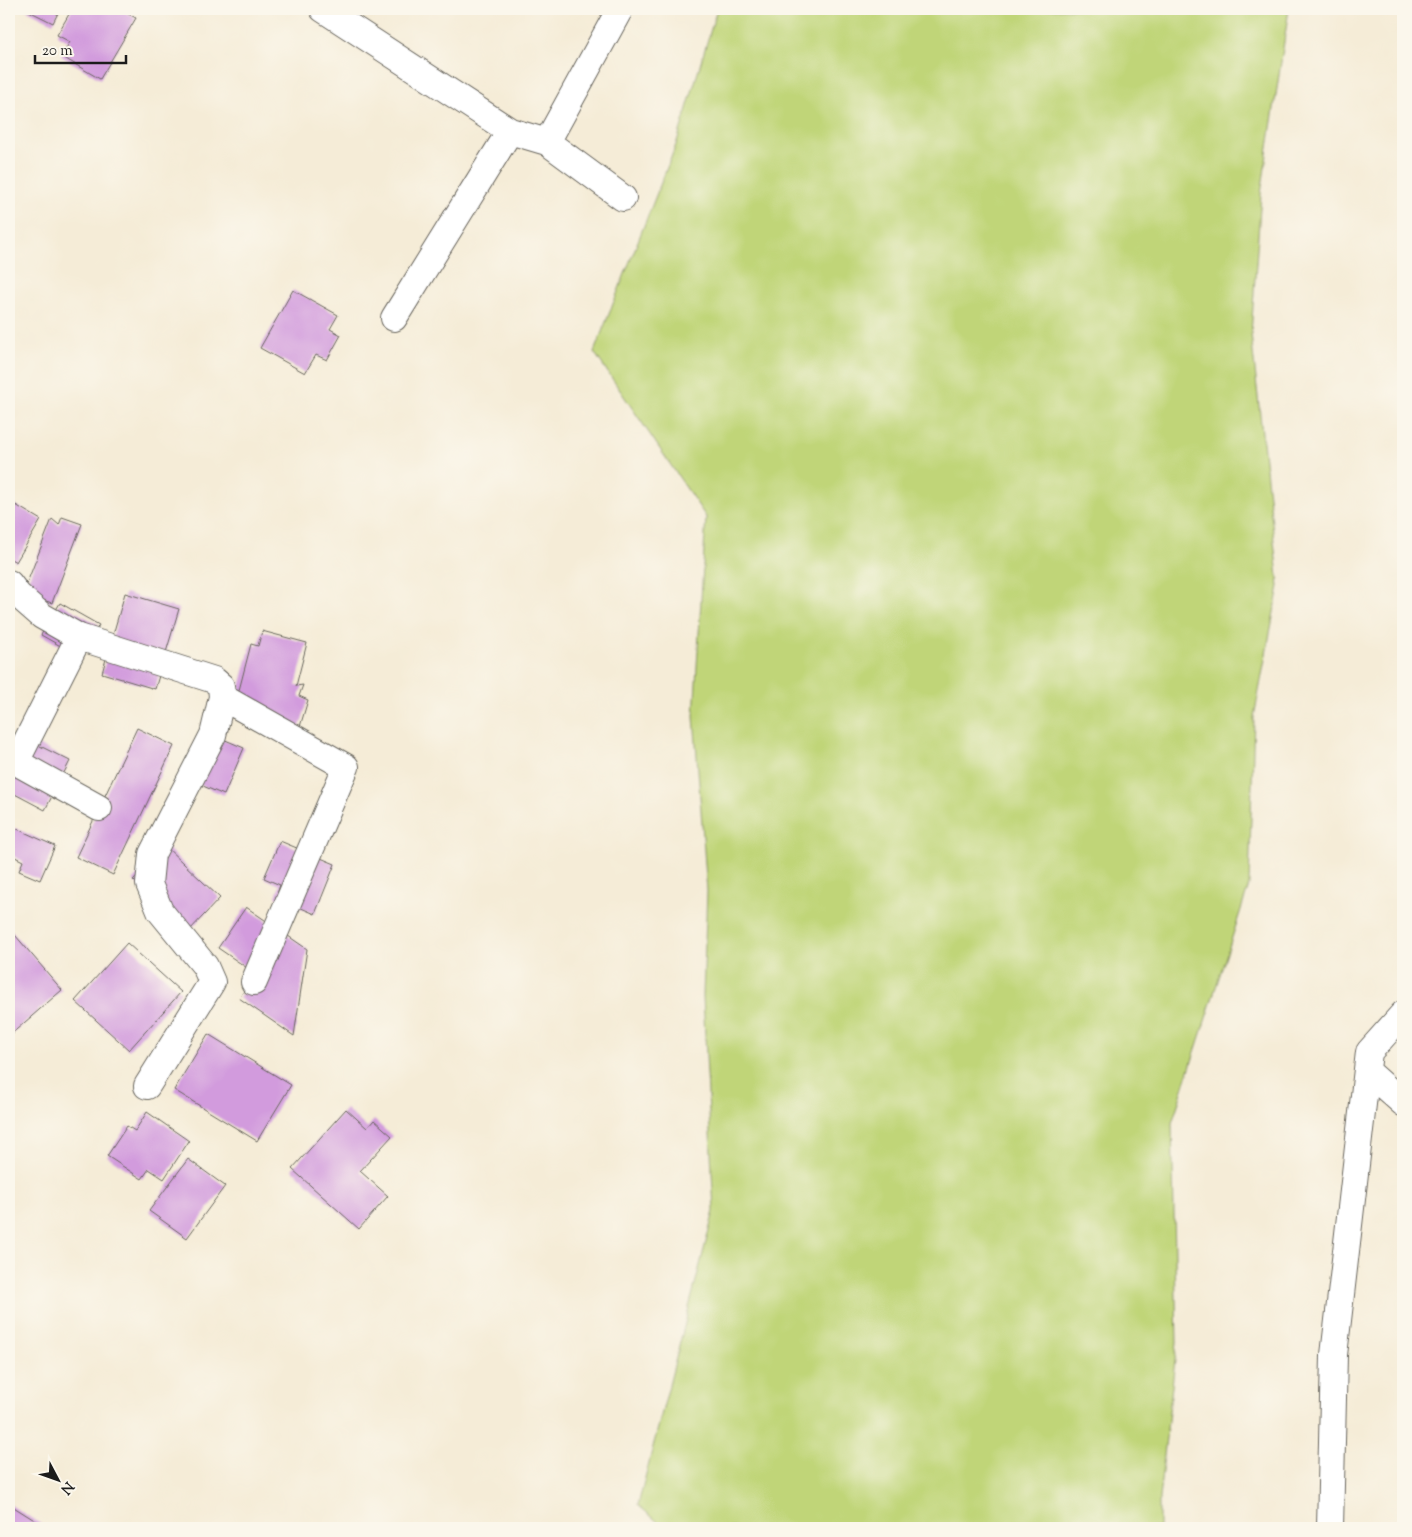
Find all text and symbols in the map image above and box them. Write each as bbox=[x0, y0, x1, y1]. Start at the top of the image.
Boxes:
scale bar bbox=[35, 32, 126, 64]
text: 20 m bbox=[42, 41, 73, 62]
north arrow bbox=[32, 1454, 82, 1504]
text: N bbox=[55, 1476, 78, 1498]

